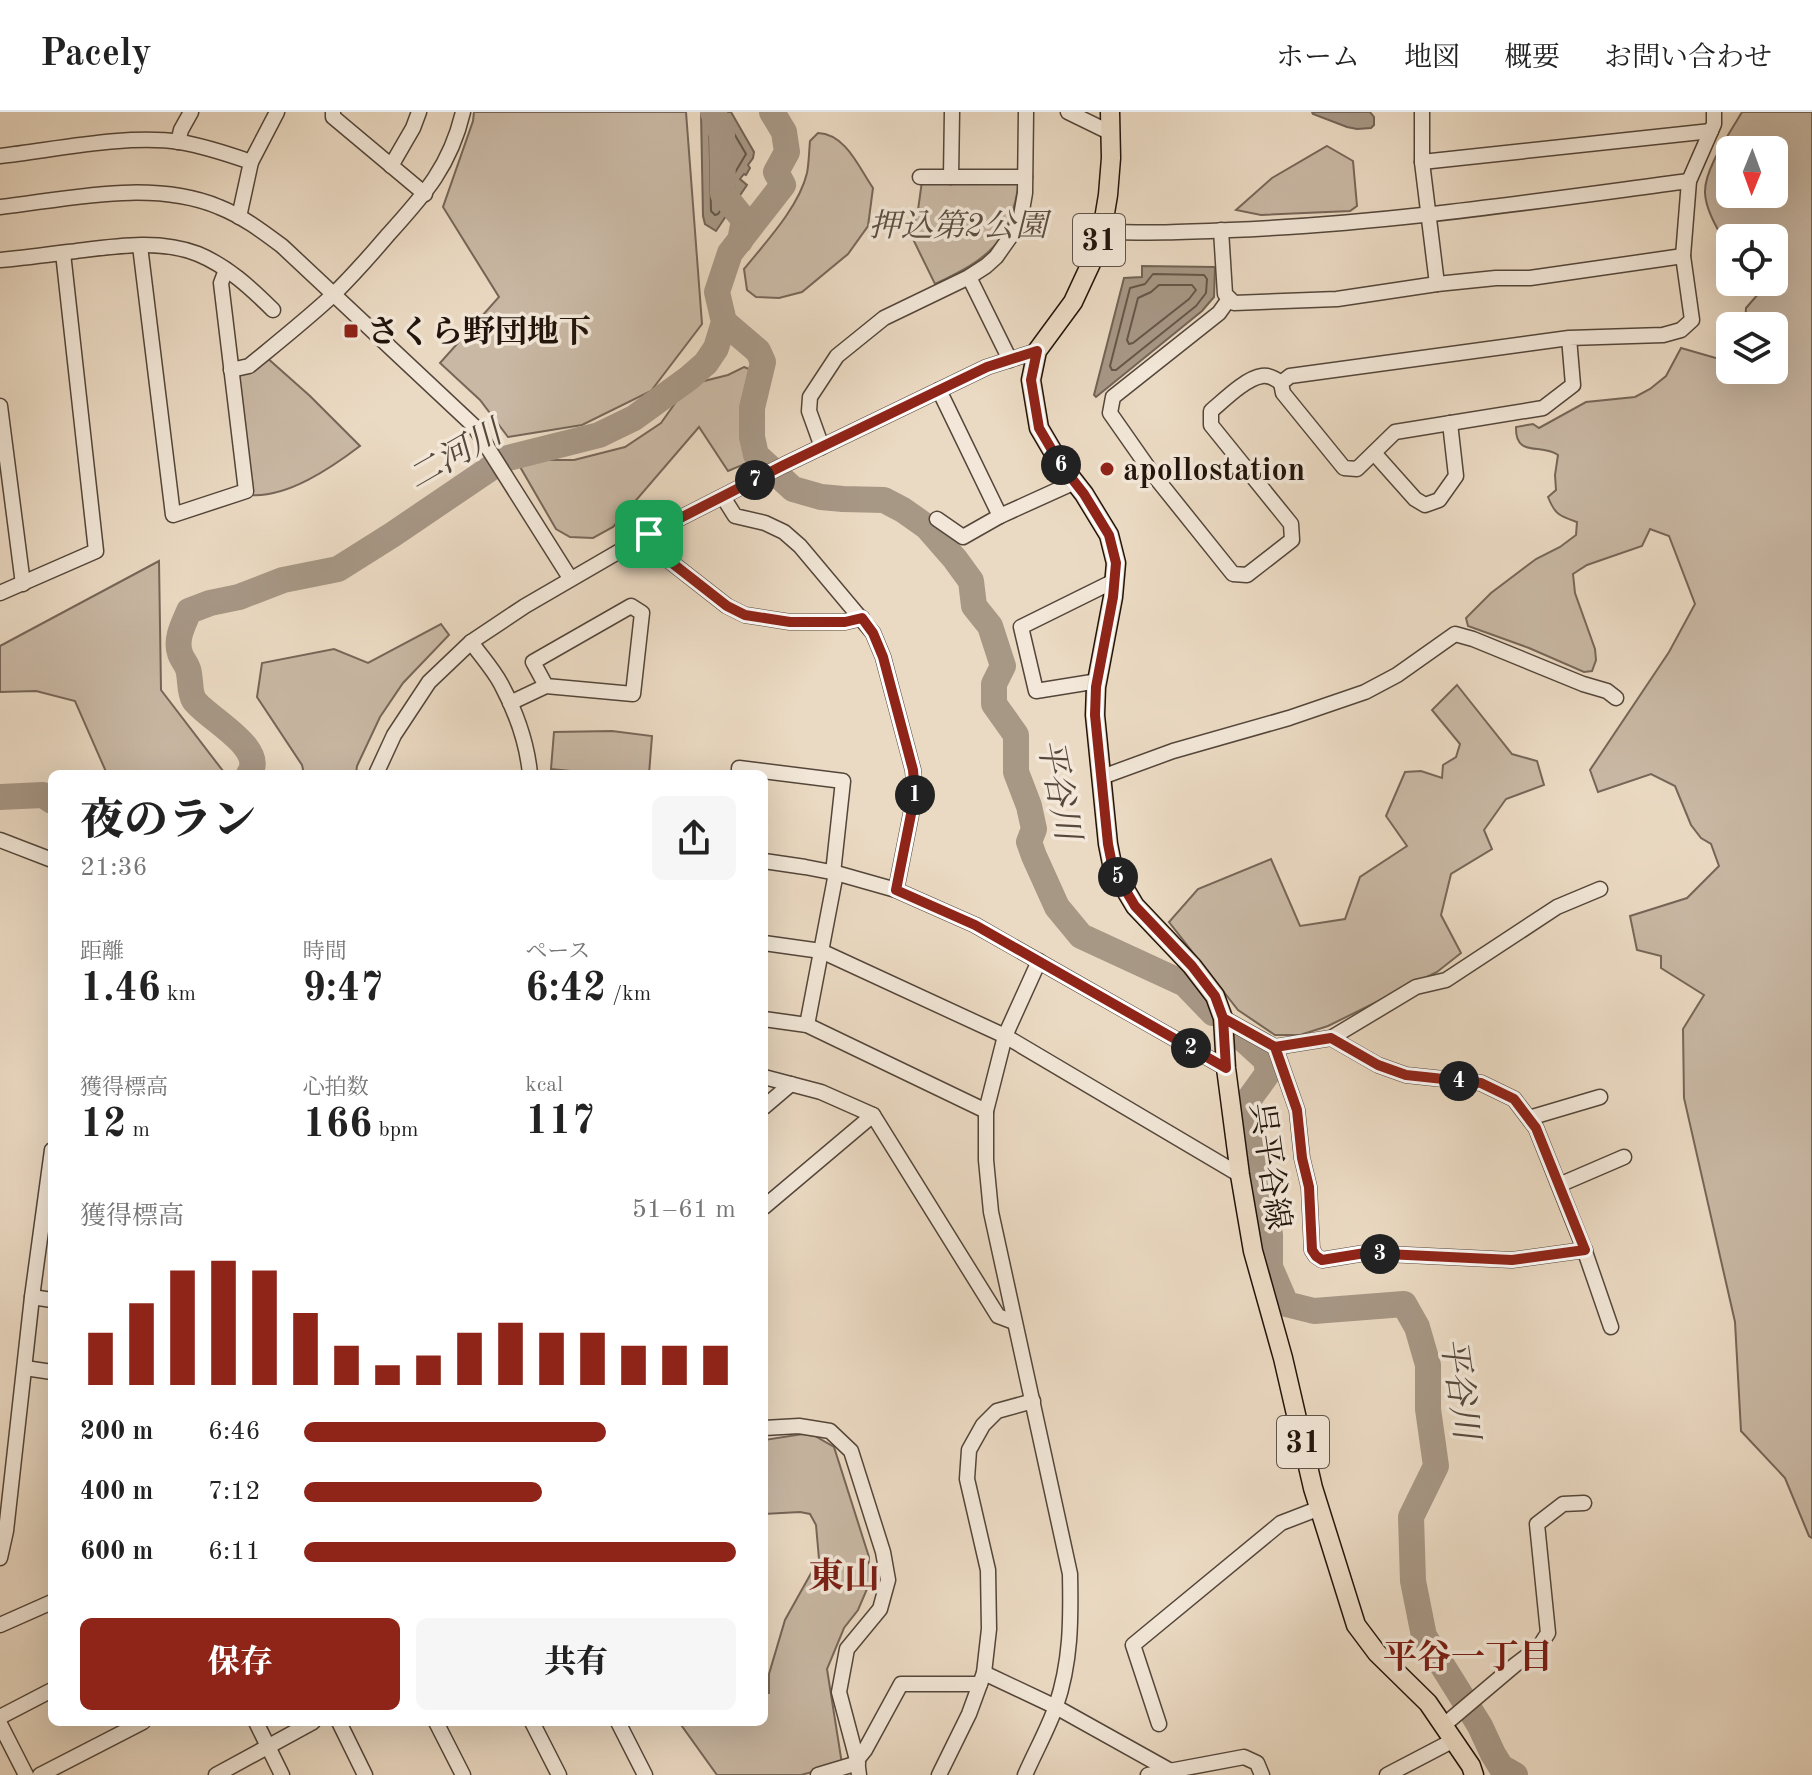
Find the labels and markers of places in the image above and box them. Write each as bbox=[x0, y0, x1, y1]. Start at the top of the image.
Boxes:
place label: さくら野団地下 bbox=[367, 314, 591, 350]
marker: さくら野団地下 bbox=[342, 322, 360, 340]
pin: 6 bbox=[1041, 445, 1081, 485]
place label: apollostation bbox=[1123, 456, 1305, 488]
pin: 7 bbox=[735, 460, 775, 500]
marker: apollostation bbox=[1098, 460, 1116, 478]
pin bbox=[615, 500, 683, 568]
pin: 1 bbox=[895, 775, 935, 815]
pin: 5 bbox=[1098, 857, 1138, 897]
pin: 2 bbox=[1171, 1028, 1211, 1068]
pin: 4 bbox=[1439, 1061, 1479, 1101]
pin: 3 bbox=[1360, 1234, 1400, 1274]

